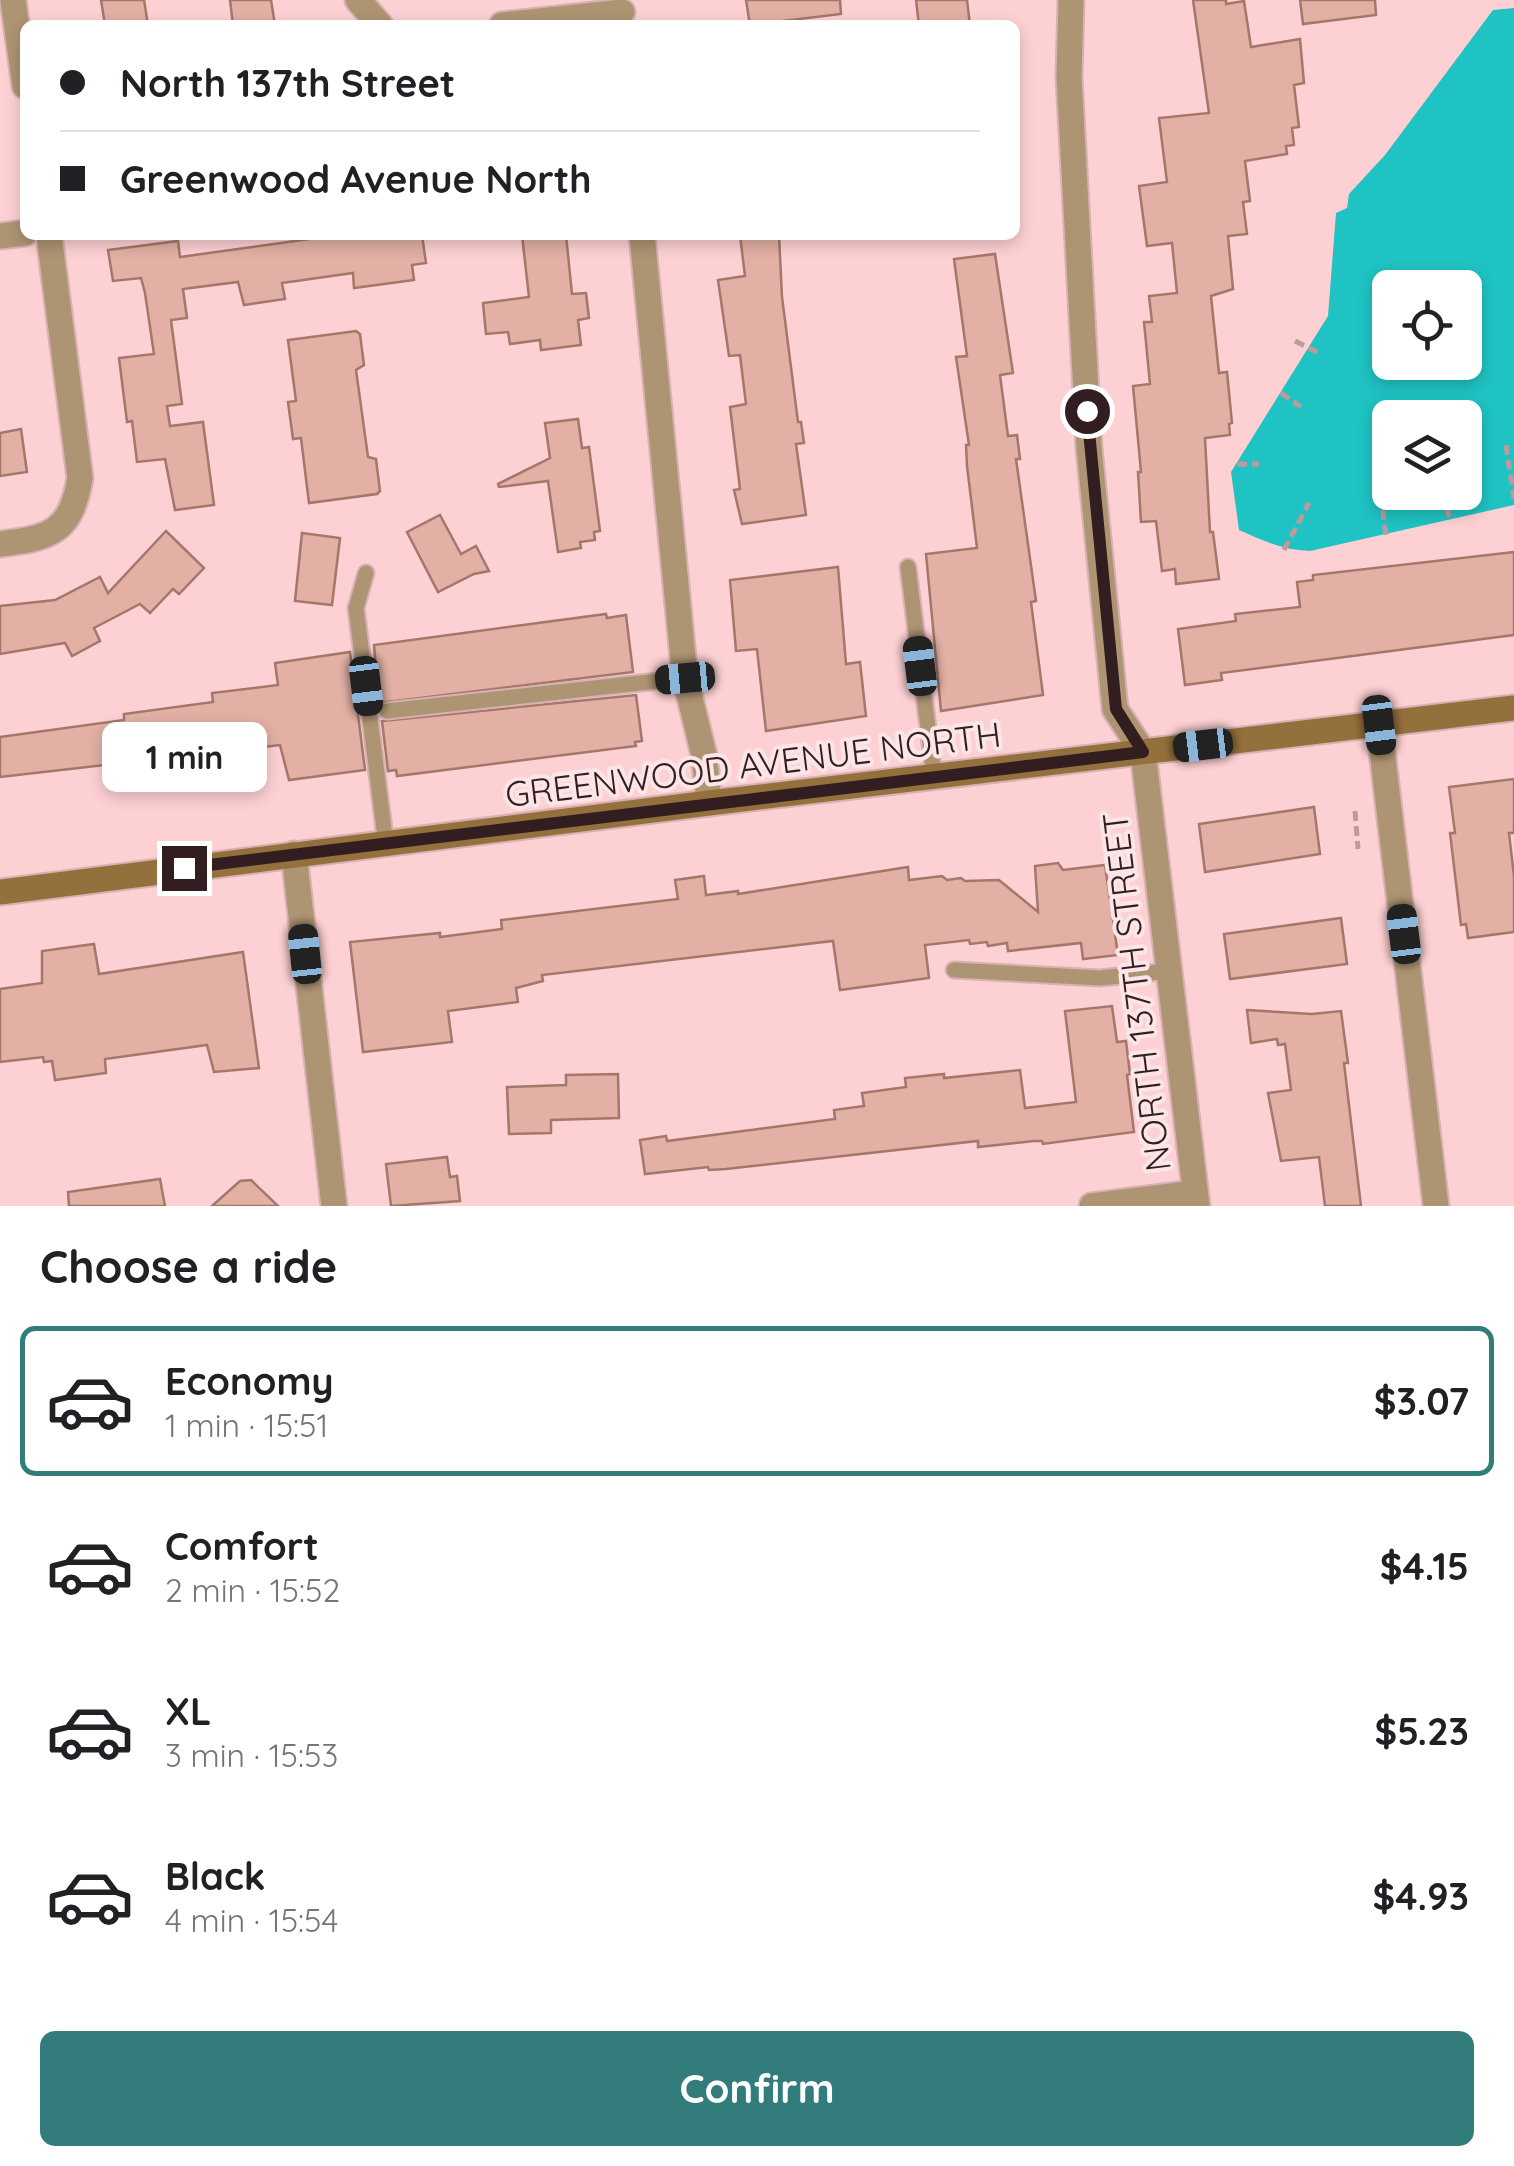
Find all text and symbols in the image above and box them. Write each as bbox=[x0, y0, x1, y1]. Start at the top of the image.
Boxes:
text: North 137th Street bbox=[120, 59, 455, 107]
text: Greenwood Avenue North bbox=[120, 155, 591, 203]
map controls bbox=[1372, 270, 1482, 510]
button: locate bbox=[1372, 270, 1482, 380]
route start bbox=[1065, 389, 1110, 434]
button: layers bbox=[1372, 400, 1482, 510]
car bbox=[901, 634, 939, 698]
car bbox=[347, 654, 385, 718]
car bbox=[654, 660, 716, 696]
car bbox=[1360, 693, 1398, 757]
street label: GREENWOOD AVENUE NORTH bbox=[503, 712, 1003, 816]
callout: 1 min bbox=[101, 723, 266, 793]
car bbox=[1171, 726, 1235, 764]
text: 1 min bbox=[146, 737, 223, 777]
street label: NORTH 137TH STREET bbox=[1092, 810, 1180, 1174]
route end bbox=[162, 846, 207, 891]
car bbox=[1385, 902, 1423, 966]
car bbox=[287, 923, 323, 985]
text: Choose a ride bbox=[40, 1238, 337, 1294]
icon: car bbox=[45, 1356, 135, 1446]
text: Economy bbox=[165, 1357, 334, 1405]
text: $3.07 bbox=[1374, 1377, 1469, 1425]
text: 1 min · 15:51 bbox=[165, 1405, 328, 1445]
icon: car bbox=[45, 1521, 135, 1611]
text: Comfort bbox=[165, 1522, 319, 1570]
text: $4.15 bbox=[1380, 1542, 1469, 1590]
text: 2 min · 15:52 bbox=[165, 1570, 340, 1610]
icon: car bbox=[45, 1686, 135, 1776]
text: XL bbox=[165, 1687, 211, 1735]
text: $5.23 bbox=[1374, 1707, 1469, 1755]
text: 3 min · 15:53 bbox=[165, 1735, 338, 1775]
icon: car bbox=[45, 1851, 135, 1941]
text: Black bbox=[165, 1852, 265, 1900]
text: $4.93 bbox=[1373, 1872, 1469, 1920]
text: 4 min · 15:54 bbox=[165, 1900, 338, 1940]
button: Confirm bbox=[40, 2031, 1474, 2146]

